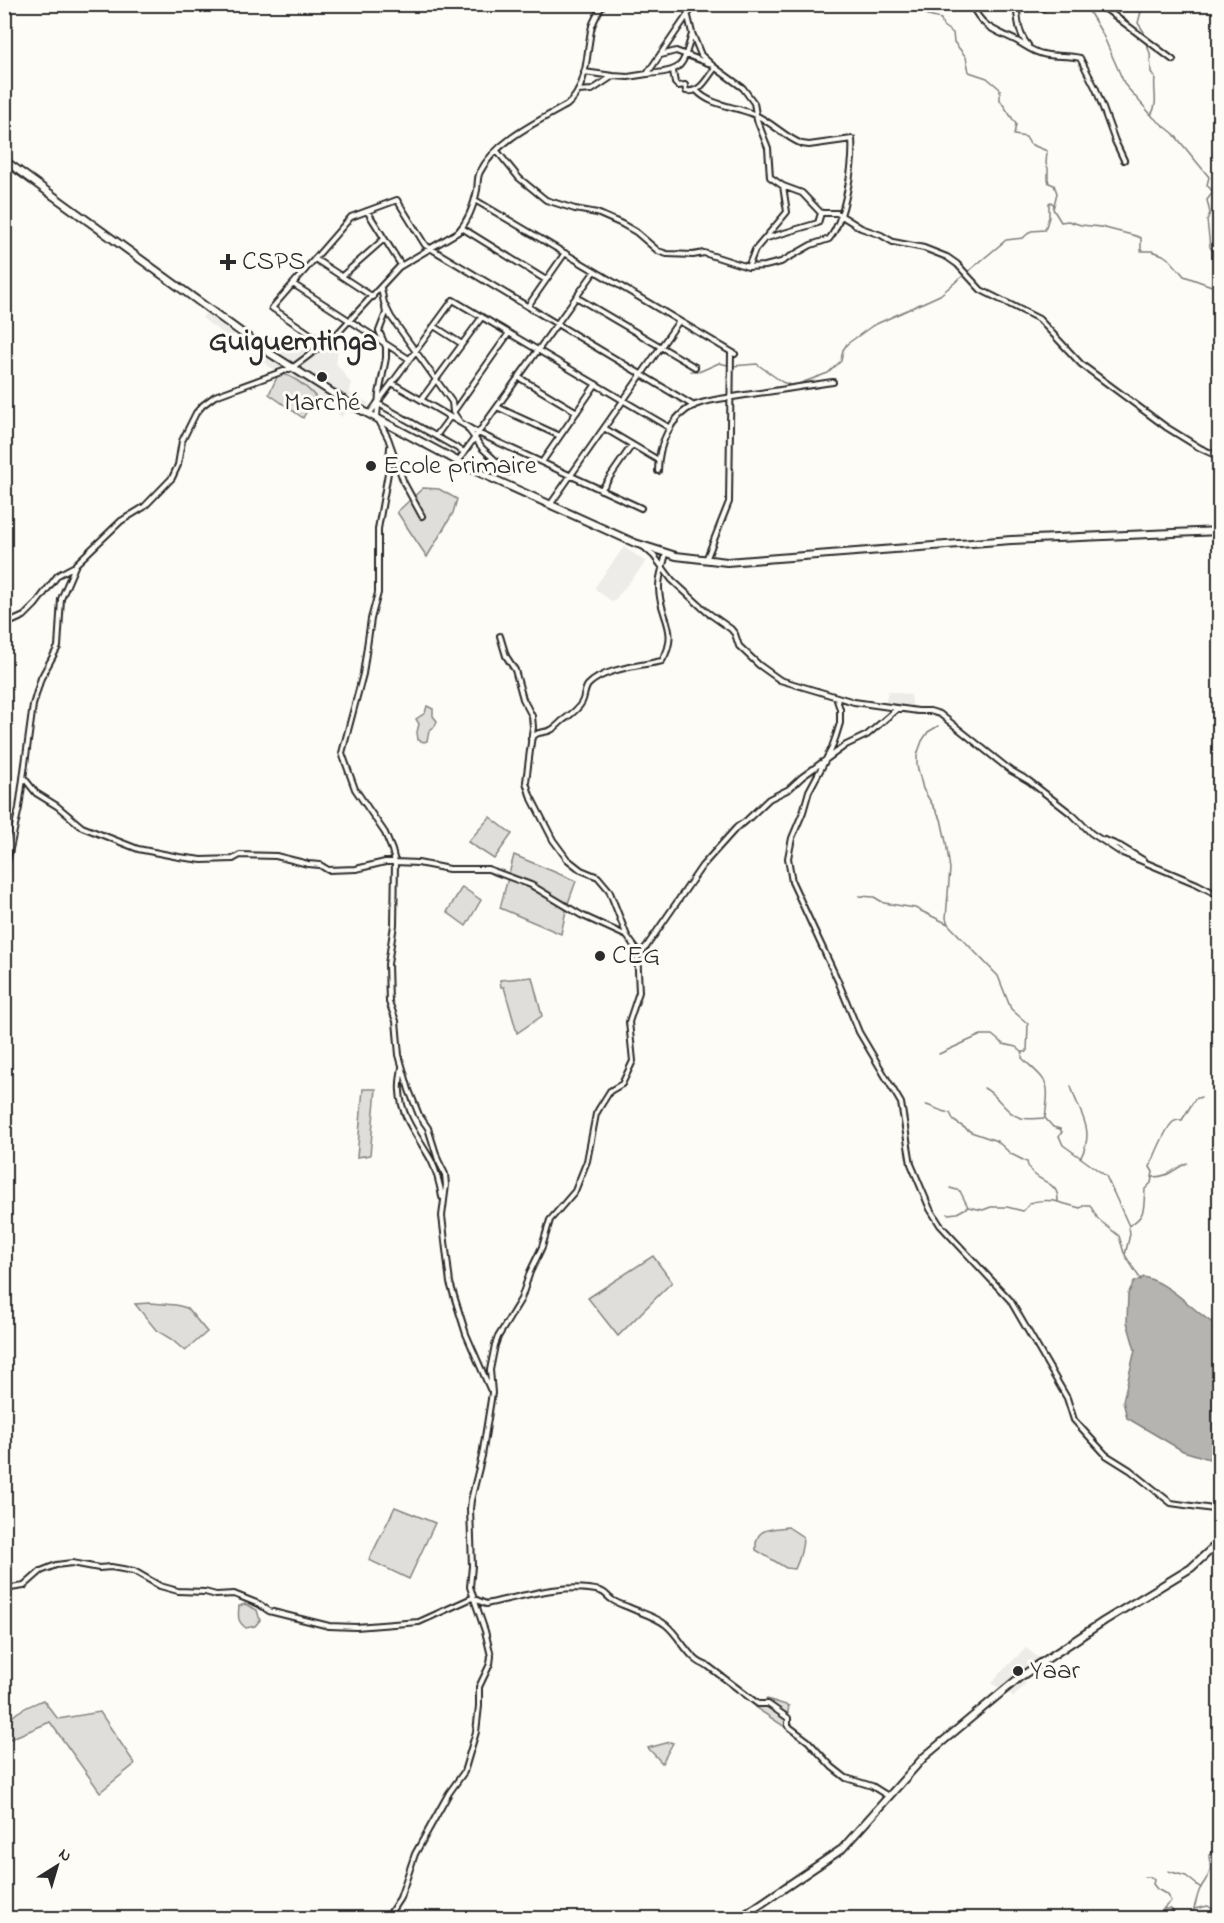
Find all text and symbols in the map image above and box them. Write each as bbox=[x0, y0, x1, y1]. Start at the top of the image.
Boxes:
place label: CSPS bbox=[242, 243, 306, 282]
marker: CSPS bbox=[219, 253, 237, 271]
district label: Guiguemtinga bbox=[209, 321, 377, 366]
marker: Marché bbox=[315, 370, 329, 384]
place label: Marché bbox=[284, 384, 361, 423]
place label: Ecole primaire bbox=[383, 447, 538, 486]
marker: Ecole primaire bbox=[364, 459, 378, 473]
place label: CEG bbox=[612, 937, 660, 976]
marker: CEG bbox=[593, 949, 607, 963]
place label: Yaar bbox=[1030, 1652, 1081, 1691]
marker: Yaar bbox=[1011, 1664, 1025, 1678]
north arrow bbox=[27, 1836, 87, 1896]
text: N bbox=[53, 1843, 77, 1869]

